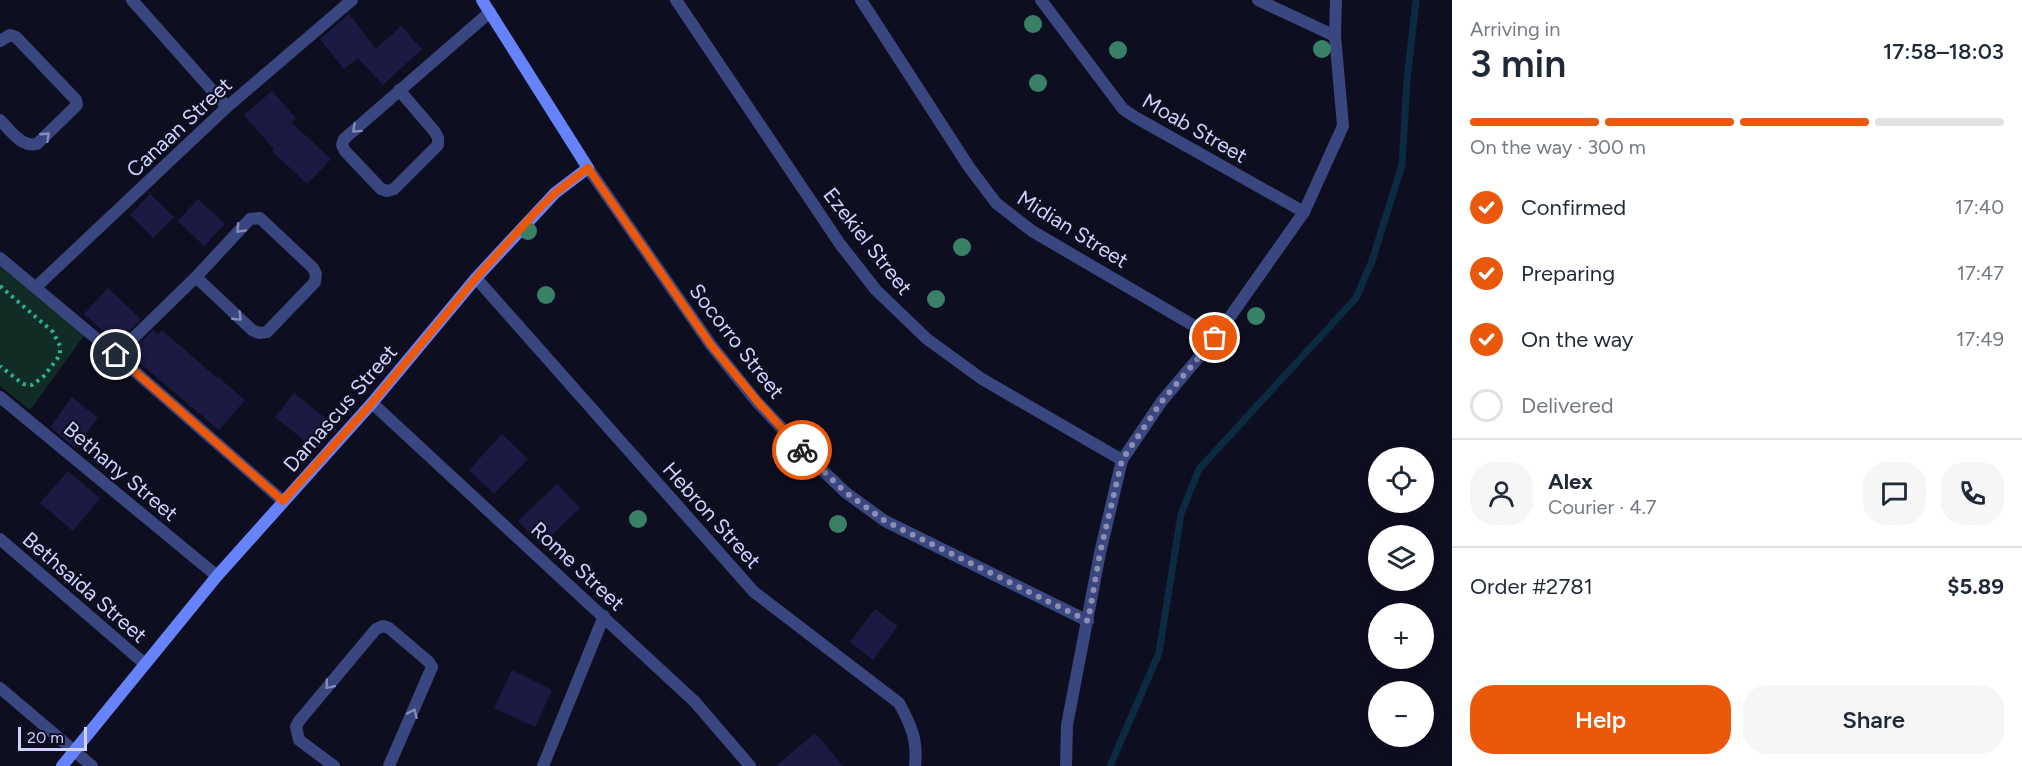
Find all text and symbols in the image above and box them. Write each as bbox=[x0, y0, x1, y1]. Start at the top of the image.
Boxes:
text: Arriving in bbox=[1470, 17, 1560, 41]
text: 17:58–18:03 bbox=[1883, 38, 2004, 65]
text: 3 min bbox=[1470, 40, 1566, 87]
street label: Canaan Street bbox=[121, 72, 237, 182]
street label: Moab Street bbox=[1138, 88, 1252, 168]
one-way arrow bbox=[352, 122, 363, 133]
one-way arrow bbox=[39, 132, 49, 143]
text: On the way · 300 m bbox=[1470, 135, 1646, 159]
street label: Ezekiel Street bbox=[818, 182, 918, 300]
street label: Midian Street bbox=[1013, 185, 1133, 273]
icon: check bbox=[1470, 191, 1503, 224]
text: Confirmed bbox=[1521, 194, 1626, 221]
text: 17:40 bbox=[1955, 195, 2004, 219]
one-way arrow bbox=[237, 222, 248, 233]
icon: check bbox=[1470, 257, 1503, 290]
text: Preparing bbox=[1521, 260, 1615, 287]
text: 17:47 bbox=[1957, 261, 2004, 285]
street label: Socorro Street bbox=[684, 279, 790, 403]
one-way arrow bbox=[231, 310, 242, 321]
pin bbox=[1189, 312, 1240, 363]
icon: bag bbox=[1198, 321, 1231, 354]
icon: check bbox=[1470, 323, 1503, 356]
text: On the way bbox=[1521, 326, 1633, 353]
text: 17:49 bbox=[1956, 327, 2004, 351]
pin bbox=[90, 329, 141, 380]
icon: home bbox=[99, 338, 132, 371]
street label: Damascus Street bbox=[278, 339, 402, 477]
text: Delivered bbox=[1521, 392, 1614, 419]
street label: Bethany Street bbox=[59, 416, 183, 526]
courier bbox=[772, 420, 832, 480]
icon: bike bbox=[786, 434, 819, 467]
map controls bbox=[1368, 447, 1434, 747]
button: locate bbox=[1368, 447, 1434, 513]
street label: Hebron Street bbox=[658, 457, 766, 573]
button: person bbox=[1470, 462, 1533, 525]
button: chat bbox=[1863, 462, 1926, 525]
button: phone bbox=[1941, 462, 2004, 525]
text: Alex bbox=[1548, 468, 1593, 495]
text: Courier · 4.7 bbox=[1548, 495, 1657, 519]
street label: Rome Street bbox=[526, 516, 630, 616]
button: layers bbox=[1368, 525, 1434, 591]
street label: Bethsaida Street bbox=[18, 526, 152, 648]
text: Order #2781 bbox=[1470, 573, 1593, 600]
text: $5.89 bbox=[1947, 573, 2004, 600]
button: + bbox=[1368, 603, 1434, 669]
one-way arrow bbox=[325, 678, 336, 689]
button: − bbox=[1368, 681, 1434, 747]
button: Help bbox=[1470, 685, 1731, 754]
button: Share bbox=[1743, 685, 2004, 754]
one-way arrow bbox=[405, 708, 417, 719]
scale bar bbox=[18, 724, 87, 752]
text: 20 m bbox=[27, 728, 64, 747]

